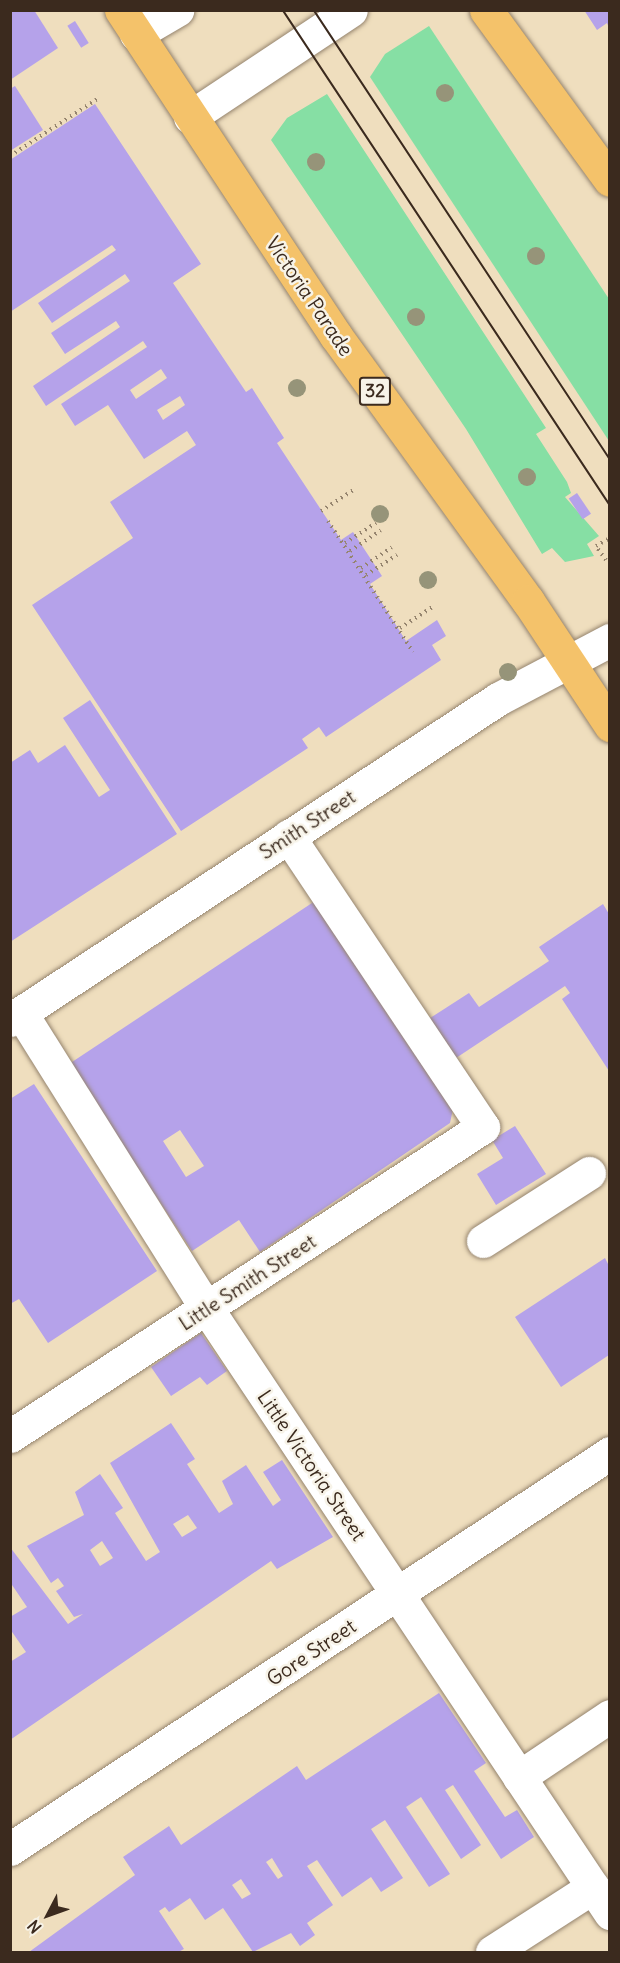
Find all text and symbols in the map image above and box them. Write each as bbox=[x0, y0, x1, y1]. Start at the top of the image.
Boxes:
street label: Victoria Parade bbox=[261, 232, 359, 360]
road number: 32 bbox=[358, 376, 392, 406]
street label: Smith Street bbox=[255, 784, 359, 864]
street label: Little Smith Street bbox=[174, 1229, 320, 1335]
street label: Little Victoria Street bbox=[253, 1385, 371, 1545]
street label: Gore Street bbox=[262, 1613, 360, 1691]
north arrow bbox=[18, 1885, 78, 1945]
text: N bbox=[23, 1916, 46, 1938]

